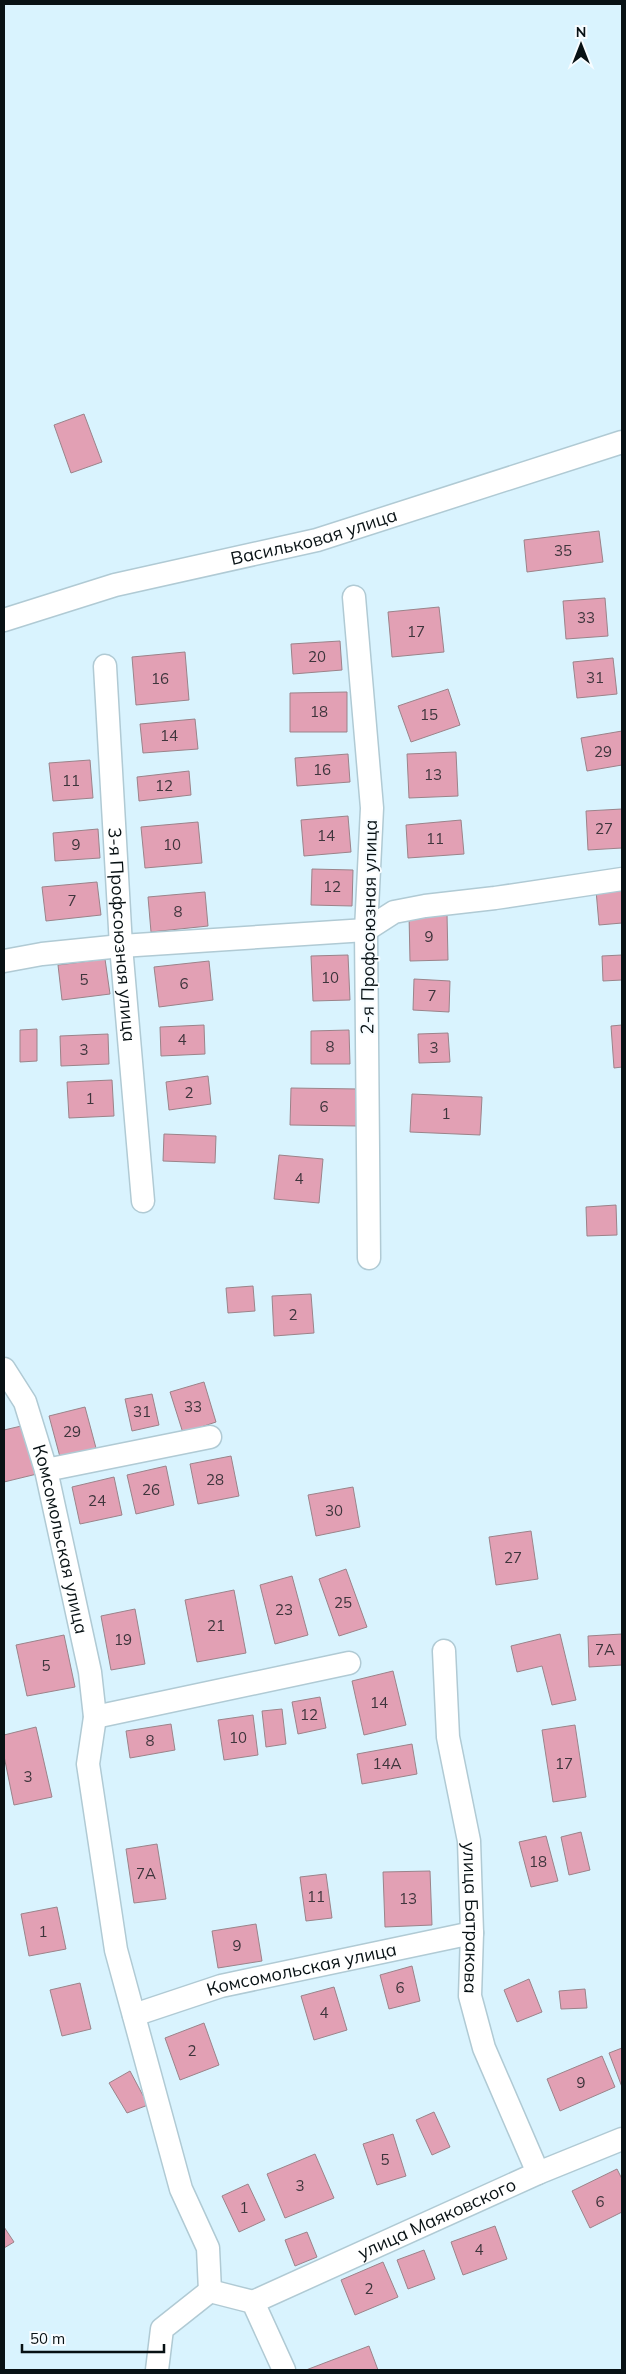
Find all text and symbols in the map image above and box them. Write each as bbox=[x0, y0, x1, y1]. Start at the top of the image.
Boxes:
north arrow bbox=[556, 20, 606, 70]
text: N bbox=[576, 23, 586, 41]
street label: Васильковая улица bbox=[228, 503, 400, 570]
house number: 35 bbox=[554, 541, 572, 560]
house number: 33 bbox=[577, 608, 595, 627]
house number: 17 bbox=[407, 622, 425, 641]
house number: 20 bbox=[308, 647, 326, 666]
house number: 31 bbox=[586, 668, 604, 687]
house number: 16 bbox=[151, 669, 169, 688]
house number: 18 bbox=[310, 702, 328, 721]
house number: 15 bbox=[420, 705, 438, 724]
house number: 14 bbox=[160, 726, 178, 745]
house number: 29 bbox=[594, 742, 612, 761]
house number: 16 bbox=[313, 760, 331, 779]
house number: 13 bbox=[424, 765, 442, 784]
house number: 11 bbox=[62, 771, 80, 790]
house number: 12 bbox=[155, 776, 173, 795]
street label: 2-я Профсоюзная улица bbox=[355, 819, 382, 1034]
house number: 27 bbox=[595, 819, 613, 838]
house number: 14 bbox=[317, 826, 335, 845]
street label: 3-я Профсоюзная улица bbox=[103, 827, 141, 1043]
house number: 11 bbox=[426, 829, 444, 848]
house number: 9 bbox=[71, 835, 81, 854]
house number: 10 bbox=[163, 835, 181, 854]
house number: 12 bbox=[323, 877, 341, 896]
house number: 7 bbox=[67, 891, 77, 910]
house number: 8 bbox=[173, 902, 183, 921]
house number: 9 bbox=[424, 927, 434, 946]
house number: 10 bbox=[321, 968, 339, 987]
house number: 5 bbox=[79, 970, 89, 989]
house number: 6 bbox=[179, 974, 189, 993]
house number: 7 bbox=[427, 986, 437, 1005]
house number: 4 bbox=[177, 1030, 187, 1049]
house number: 8 bbox=[325, 1037, 335, 1056]
house number: 3 bbox=[429, 1038, 439, 1057]
house number: 3 bbox=[79, 1040, 89, 1059]
house number: 2 bbox=[184, 1083, 194, 1102]
house number: 1 bbox=[85, 1089, 95, 1108]
house number: 6 bbox=[319, 1097, 329, 1116]
house number: 1 bbox=[441, 1104, 451, 1123]
house number: 4 bbox=[294, 1169, 304, 1188]
house number: 2 bbox=[288, 1305, 298, 1324]
house number: 33 bbox=[184, 1397, 202, 1416]
house number: 31 bbox=[133, 1402, 151, 1421]
house number: 29 bbox=[63, 1422, 81, 1441]
street label: Комсомольская улица bbox=[28, 1442, 93, 1636]
house number: 28 bbox=[206, 1470, 224, 1489]
house number: 26 bbox=[142, 1480, 160, 1499]
house number: 24 bbox=[88, 1491, 106, 1510]
house number: 30 bbox=[325, 1501, 343, 1520]
house number: 27 bbox=[504, 1548, 522, 1567]
house number: 25 bbox=[334, 1593, 352, 1612]
house number: 23 bbox=[275, 1600, 293, 1619]
house number: 21 bbox=[207, 1616, 225, 1635]
house number: 19 bbox=[114, 1630, 132, 1649]
house number: 7А bbox=[595, 1640, 615, 1659]
house number: 5 bbox=[41, 1656, 51, 1675]
house number: 14 bbox=[370, 1693, 388, 1712]
house number: 12 bbox=[300, 1705, 318, 1724]
house number: 10 bbox=[229, 1728, 247, 1747]
house number: 8 bbox=[145, 1731, 155, 1750]
house number: 14А bbox=[372, 1754, 402, 1773]
house number: 17 bbox=[555, 1754, 573, 1773]
house number: 3 bbox=[23, 1767, 33, 1786]
street label: улица Батракова bbox=[458, 1842, 484, 1994]
house number: 18 bbox=[529, 1852, 547, 1871]
house number: 7А bbox=[136, 1864, 156, 1883]
house number: 11 bbox=[307, 1887, 325, 1906]
house number: 13 bbox=[399, 1889, 417, 1908]
house number: 1 bbox=[38, 1922, 48, 1941]
house number: 9 bbox=[232, 1936, 242, 1955]
street label: Комсомольская улица bbox=[203, 1937, 398, 2001]
house number: 6 bbox=[395, 1978, 405, 1997]
house number: 4 bbox=[319, 2003, 329, 2022]
house number: 2 bbox=[187, 2041, 197, 2060]
house number: 9 bbox=[576, 2073, 586, 2092]
house number: 5 bbox=[380, 2150, 390, 2169]
street label: улица Маяковского bbox=[354, 2172, 520, 2264]
house number: 3 bbox=[295, 2176, 305, 2195]
house number: 6 bbox=[595, 2192, 605, 2211]
house number: 1 bbox=[239, 2198, 249, 2217]
house number: 4 bbox=[474, 2240, 484, 2259]
house number: 2 bbox=[364, 2279, 374, 2298]
scale bar bbox=[22, 2322, 165, 2354]
text: 50 m bbox=[30, 2329, 65, 2348]

